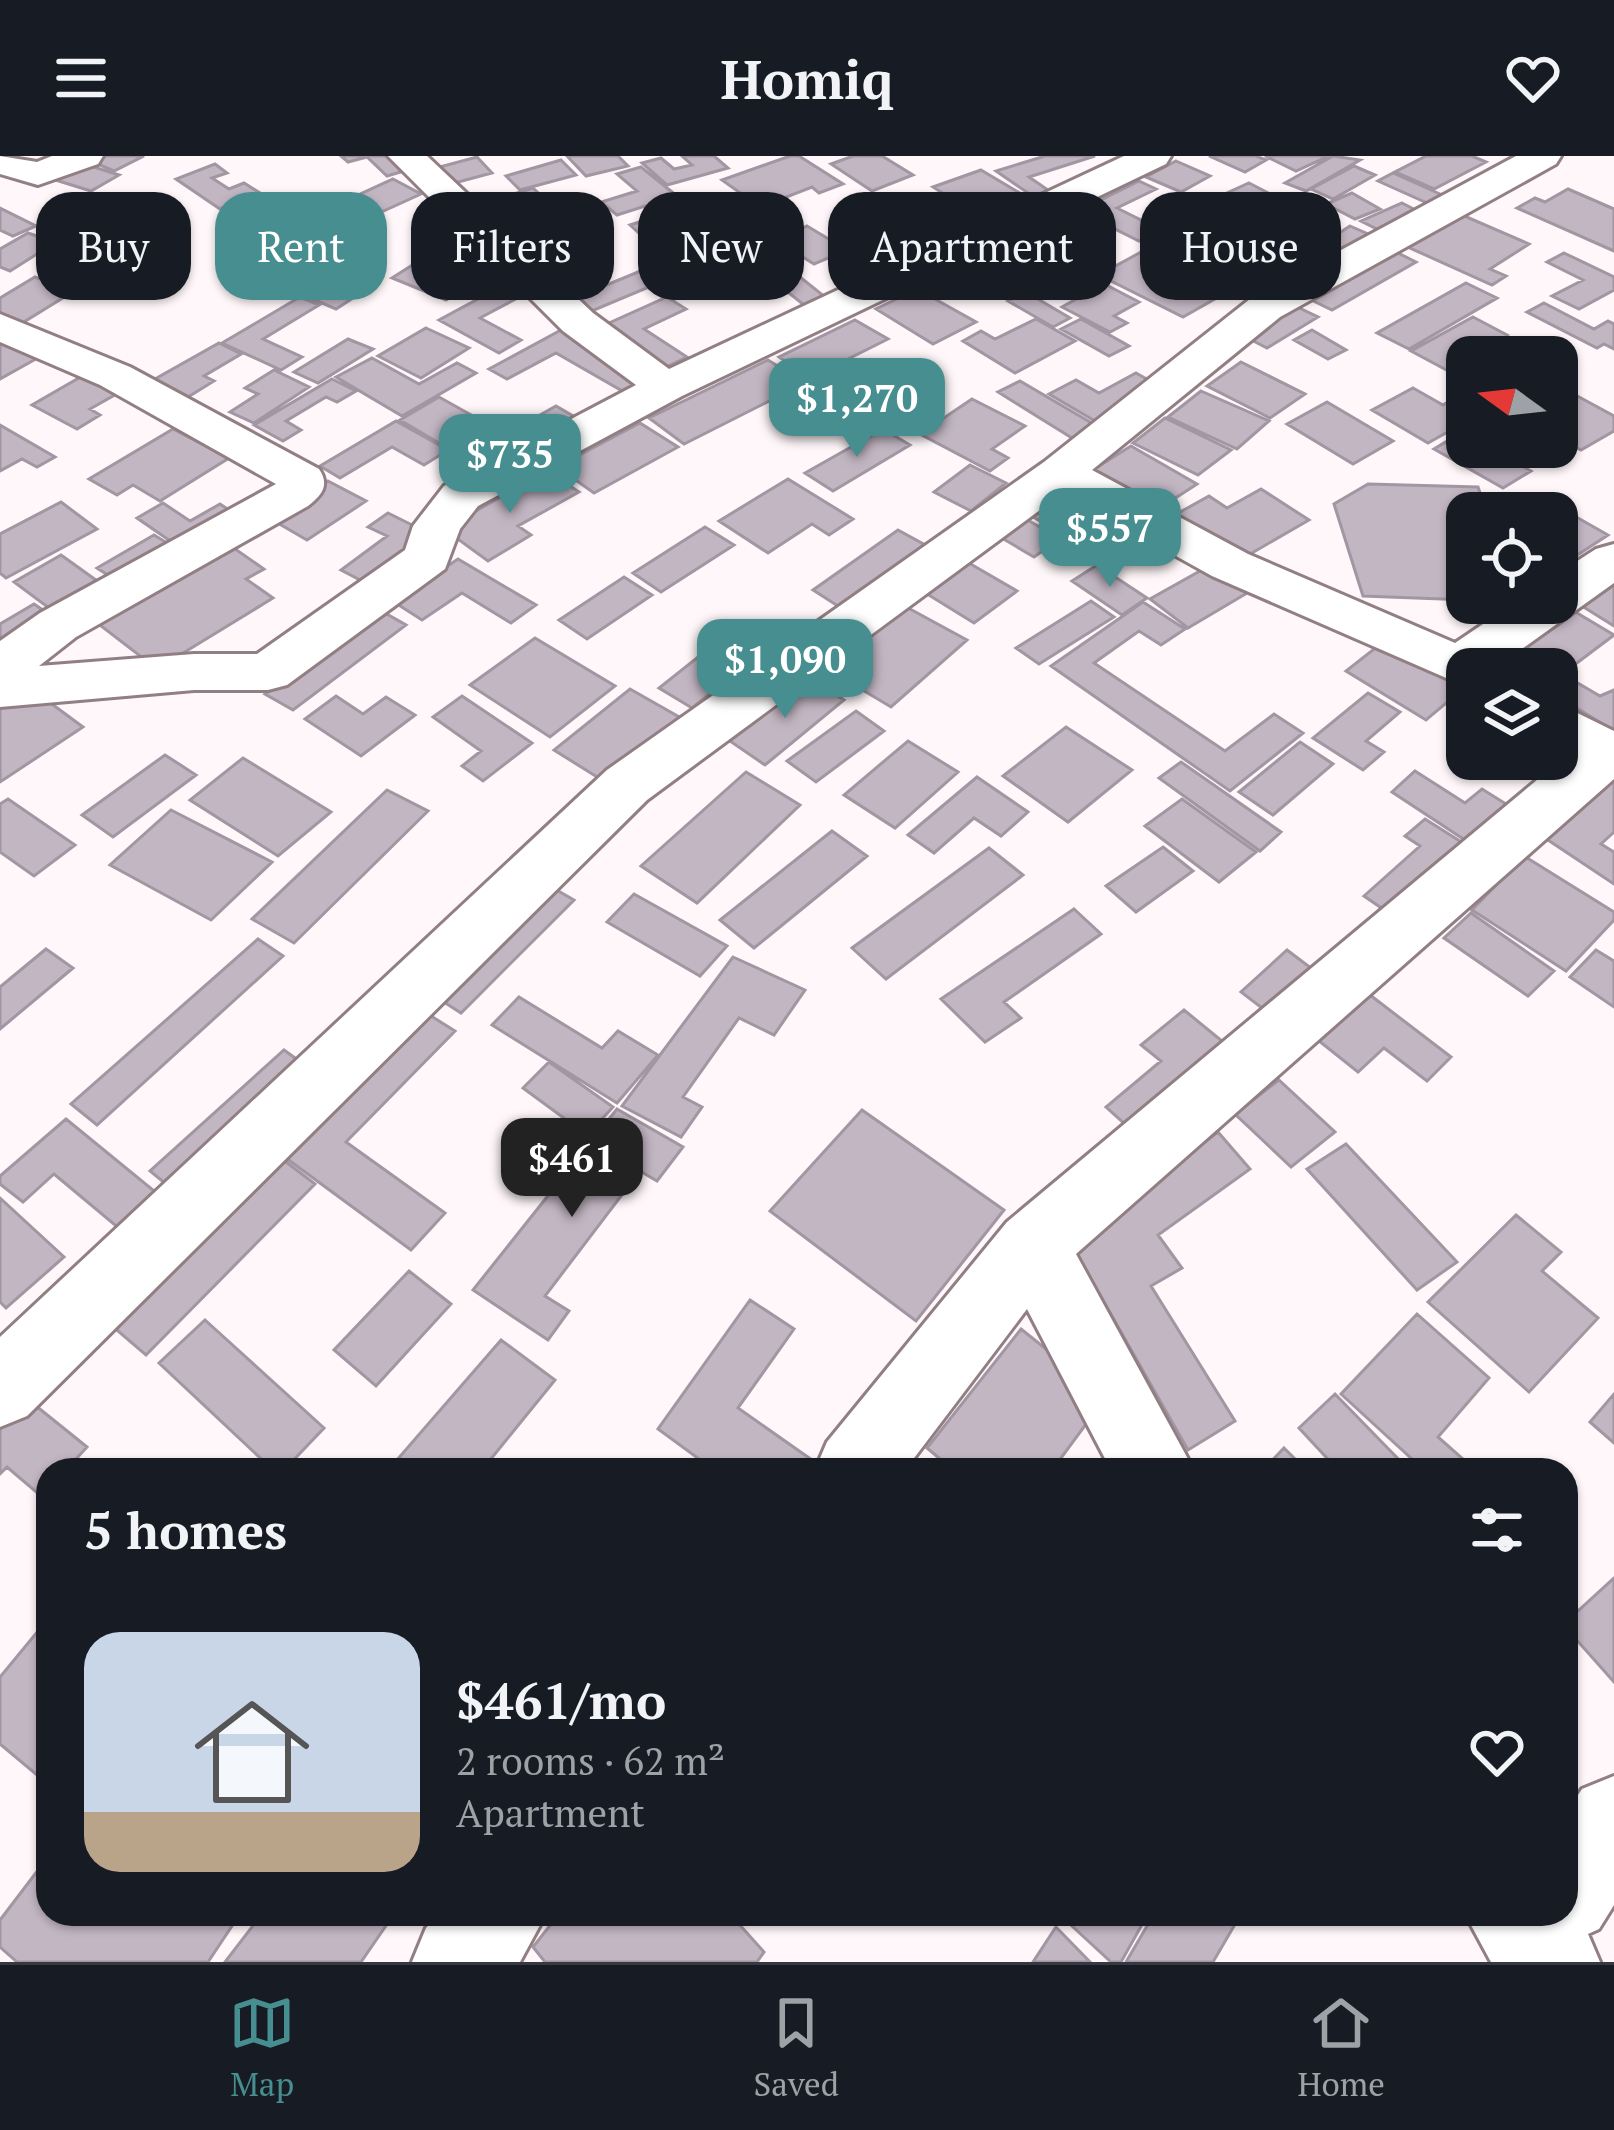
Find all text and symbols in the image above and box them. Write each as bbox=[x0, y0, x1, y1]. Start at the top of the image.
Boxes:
text: Homiq bbox=[720, 43, 894, 114]
icon: menu bbox=[48, 45, 114, 111]
icon: heart bbox=[1500, 45, 1566, 111]
chip: Buy bbox=[36, 192, 191, 300]
chip: Rent bbox=[215, 192, 387, 300]
chip: Filters bbox=[411, 192, 614, 300]
chip: New bbox=[638, 192, 804, 300]
chip: Apartment bbox=[828, 192, 1116, 300]
chip: House bbox=[1140, 192, 1341, 300]
north arrow bbox=[1446, 336, 1578, 468]
map controls bbox=[1446, 336, 1578, 780]
pin: $1,270 bbox=[759, 358, 955, 460]
text: $1,270 bbox=[796, 371, 918, 423]
pin: $735 bbox=[439, 414, 581, 516]
text: $735 bbox=[466, 427, 554, 479]
pin: $557 bbox=[1039, 488, 1181, 590]
button: locate bbox=[1446, 492, 1578, 624]
text: $557 bbox=[1066, 501, 1154, 553]
pin: $1,090 bbox=[687, 619, 883, 721]
text: $1,090 bbox=[724, 632, 846, 684]
button: layers bbox=[1446, 648, 1578, 780]
pin: $461 bbox=[501, 1118, 643, 1220]
text: $461 bbox=[528, 1131, 616, 1183]
text: 5 homes bbox=[84, 1496, 287, 1564]
icon: filters bbox=[1464, 1497, 1530, 1563]
text: $461/mo bbox=[456, 1666, 666, 1734]
icon: home bbox=[180, 1680, 324, 1824]
icon: heart bbox=[1464, 1719, 1530, 1785]
text: 2 rooms · 62 m² bbox=[456, 1734, 725, 1786]
text: Apartment bbox=[456, 1786, 645, 1838]
tab: Map bbox=[229, 1990, 295, 2105]
tab: Saved bbox=[754, 1990, 839, 2105]
tab: Home bbox=[1297, 1990, 1385, 2105]

